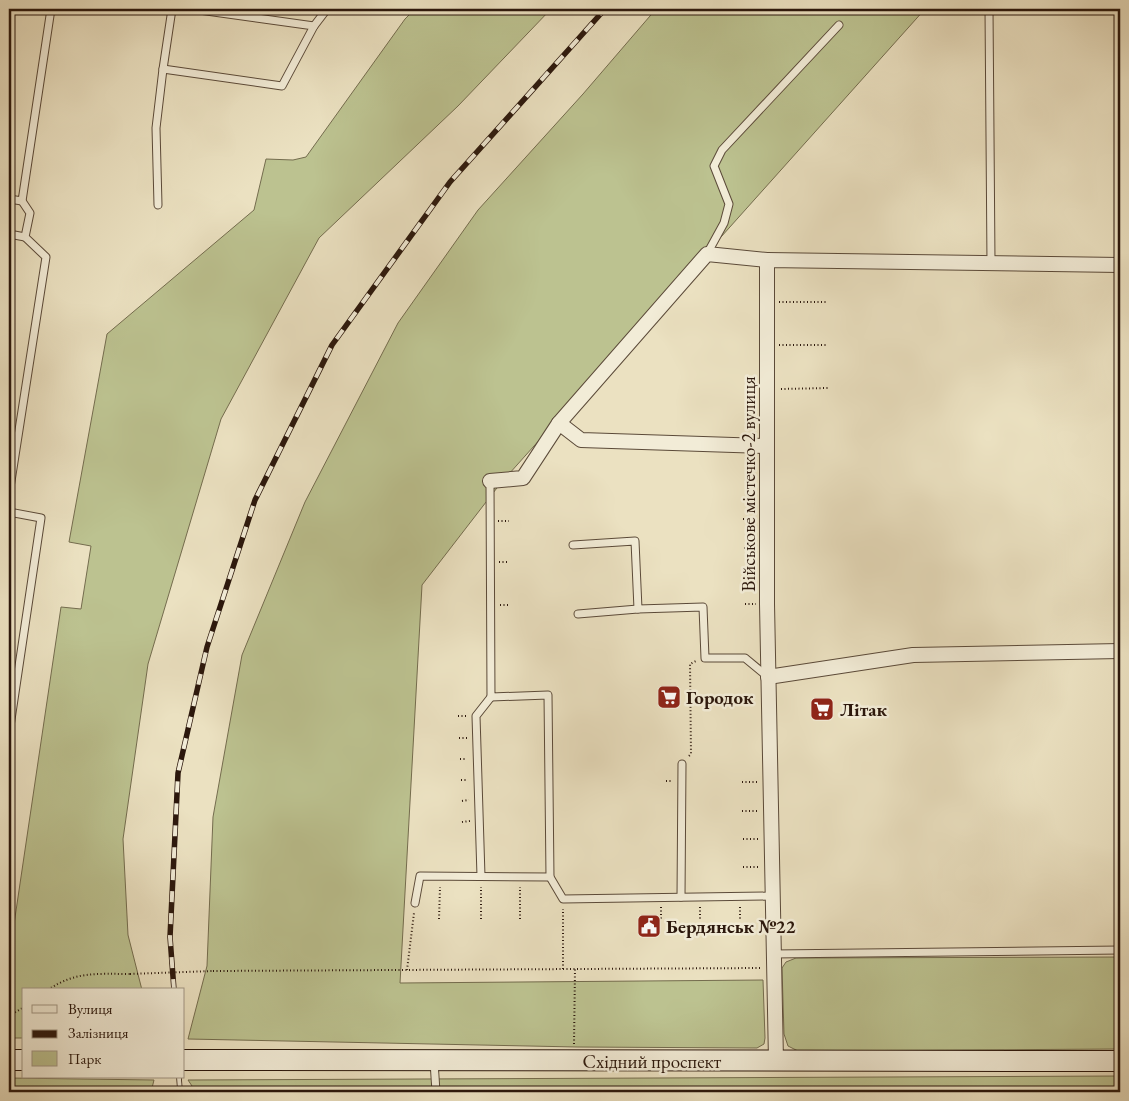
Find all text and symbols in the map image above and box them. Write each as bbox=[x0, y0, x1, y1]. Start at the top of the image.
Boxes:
street label: Військове містечко-2 вулиця bbox=[736, 376, 761, 592]
supermarket icon: Городок bbox=[656, 684, 682, 710]
place label: Городок bbox=[686, 685, 754, 710]
supermarket icon: Літак bbox=[809, 696, 835, 722]
place label: Літак bbox=[840, 697, 888, 722]
public building icon: Бердянськ №22 bbox=[636, 913, 662, 939]
place label: Бердянськ №22 bbox=[666, 914, 796, 939]
legend bbox=[22, 988, 185, 1078]
text: Вулиця bbox=[68, 999, 113, 1018]
text: Залізниця bbox=[68, 1023, 129, 1042]
text: Парк bbox=[68, 1049, 101, 1068]
street label: Східний проспект bbox=[583, 1049, 722, 1074]

